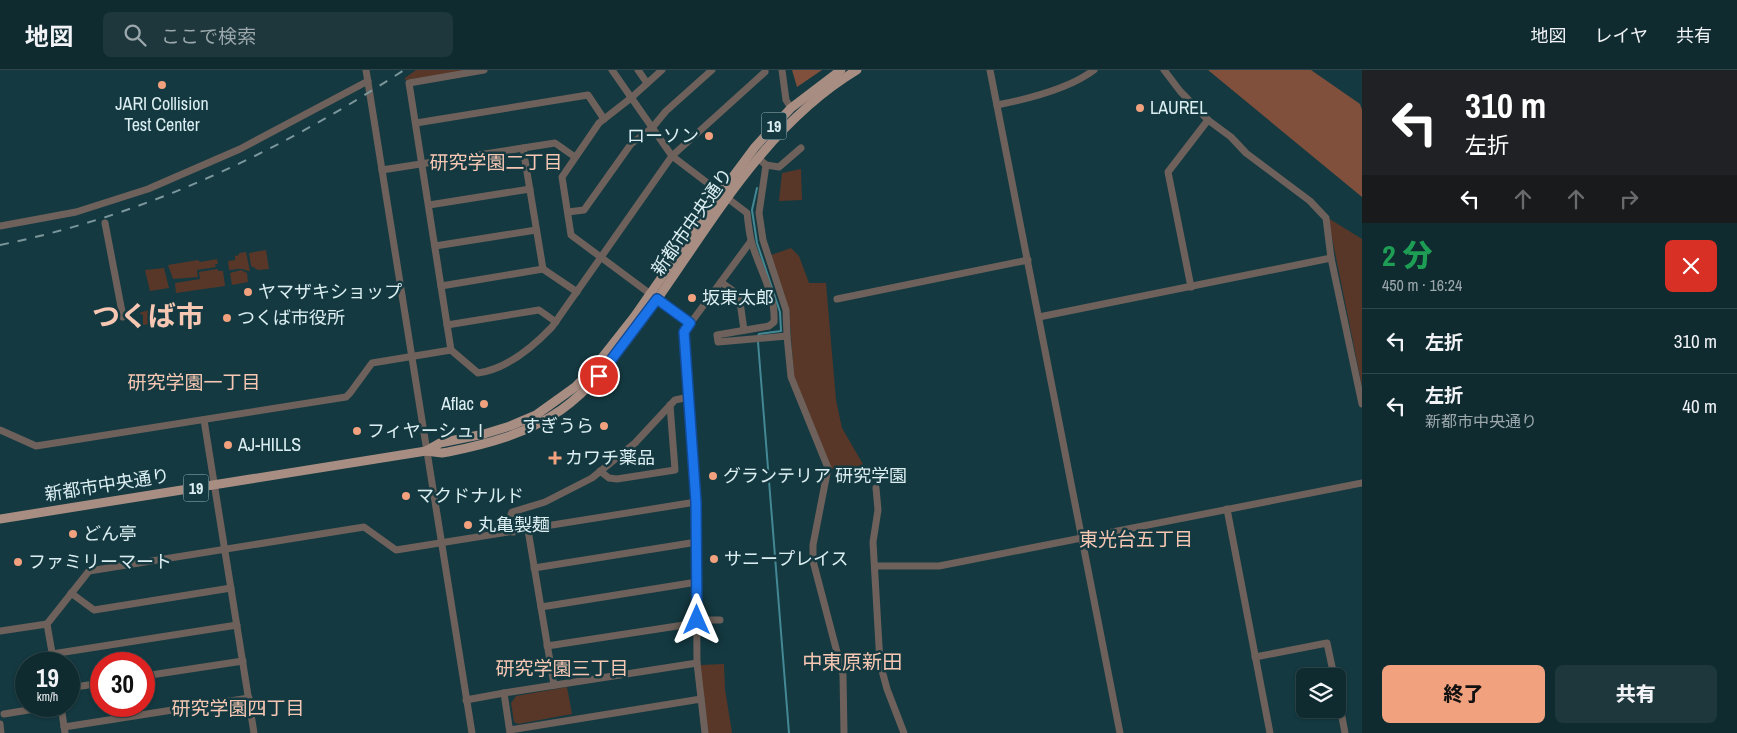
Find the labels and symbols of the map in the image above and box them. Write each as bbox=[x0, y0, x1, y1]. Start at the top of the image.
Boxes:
marker: JARI Collision Test Center bbox=[156, 79, 168, 91]
place label: JARI Collision Test Center bbox=[115, 91, 209, 137]
place label: LAUREL bbox=[1150, 95, 1207, 120]
marker: LAUREL bbox=[1134, 102, 1146, 114]
road number: 19 bbox=[762, 112, 786, 140]
place label: ローソン bbox=[627, 123, 699, 148]
marker: ローソン bbox=[703, 130, 715, 142]
district label: 研究学園二丁目 bbox=[429, 149, 563, 175]
street label: 新都市中央通り bbox=[645, 163, 738, 280]
place label: ヤマザキショップ bbox=[258, 279, 402, 304]
place label: 坂東太郎 bbox=[702, 285, 774, 310]
marker: ヤマザキショップ bbox=[242, 286, 254, 298]
marker: 坂東太郎 bbox=[686, 292, 698, 304]
district label: つくば市 bbox=[92, 297, 204, 335]
place label: つくば市役所 bbox=[237, 305, 345, 330]
marker: つくば市役所 bbox=[221, 312, 233, 324]
pin bbox=[578, 355, 620, 397]
district label: 研究学園一丁目 bbox=[127, 369, 261, 395]
place label: Aflac bbox=[440, 391, 474, 416]
marker: Aflac bbox=[478, 398, 490, 410]
place label: すぎうら bbox=[522, 413, 594, 438]
place label: フィヤーシュ I bbox=[367, 418, 483, 443]
marker: すぎうら bbox=[598, 420, 610, 432]
marker: フィヤーシュ I bbox=[351, 425, 363, 437]
place label: AJ-HILLS bbox=[237, 432, 301, 457]
marker: AJ-HILLS bbox=[222, 439, 234, 451]
place label: カワチ薬品 bbox=[565, 445, 655, 470]
marker: カワチ薬品 bbox=[549, 452, 561, 464]
street label: 新都市中央通り bbox=[43, 462, 171, 507]
place label: グランテリア 研究学園 bbox=[723, 463, 907, 488]
marker: グランテリア 研究学園 bbox=[707, 470, 719, 482]
road number: 19 bbox=[184, 474, 208, 502]
place label: マクドナルド bbox=[416, 483, 524, 508]
marker: マクドナルド bbox=[400, 490, 412, 502]
place label: 丸亀製麺 bbox=[478, 512, 550, 537]
marker: 丸亀製麺 bbox=[462, 519, 474, 531]
place label: どん亭 bbox=[83, 521, 137, 546]
district label: 東光台五丁目 bbox=[1079, 526, 1193, 552]
marker: どん亭 bbox=[67, 528, 79, 540]
place label: サニープレイス bbox=[724, 546, 848, 571]
place label: ファミリーマート bbox=[28, 549, 172, 574]
marker: サニープレイス bbox=[708, 553, 720, 565]
marker: ファミリーマート bbox=[12, 556, 24, 568]
position arrow bbox=[670, 593, 722, 645]
district label: 中東原新田 bbox=[802, 648, 902, 675]
speed limit sign: 30 bbox=[90, 652, 155, 717]
district label: 研究学園三丁目 bbox=[495, 655, 629, 681]
district label: 研究学園四丁目 bbox=[171, 695, 305, 721]

